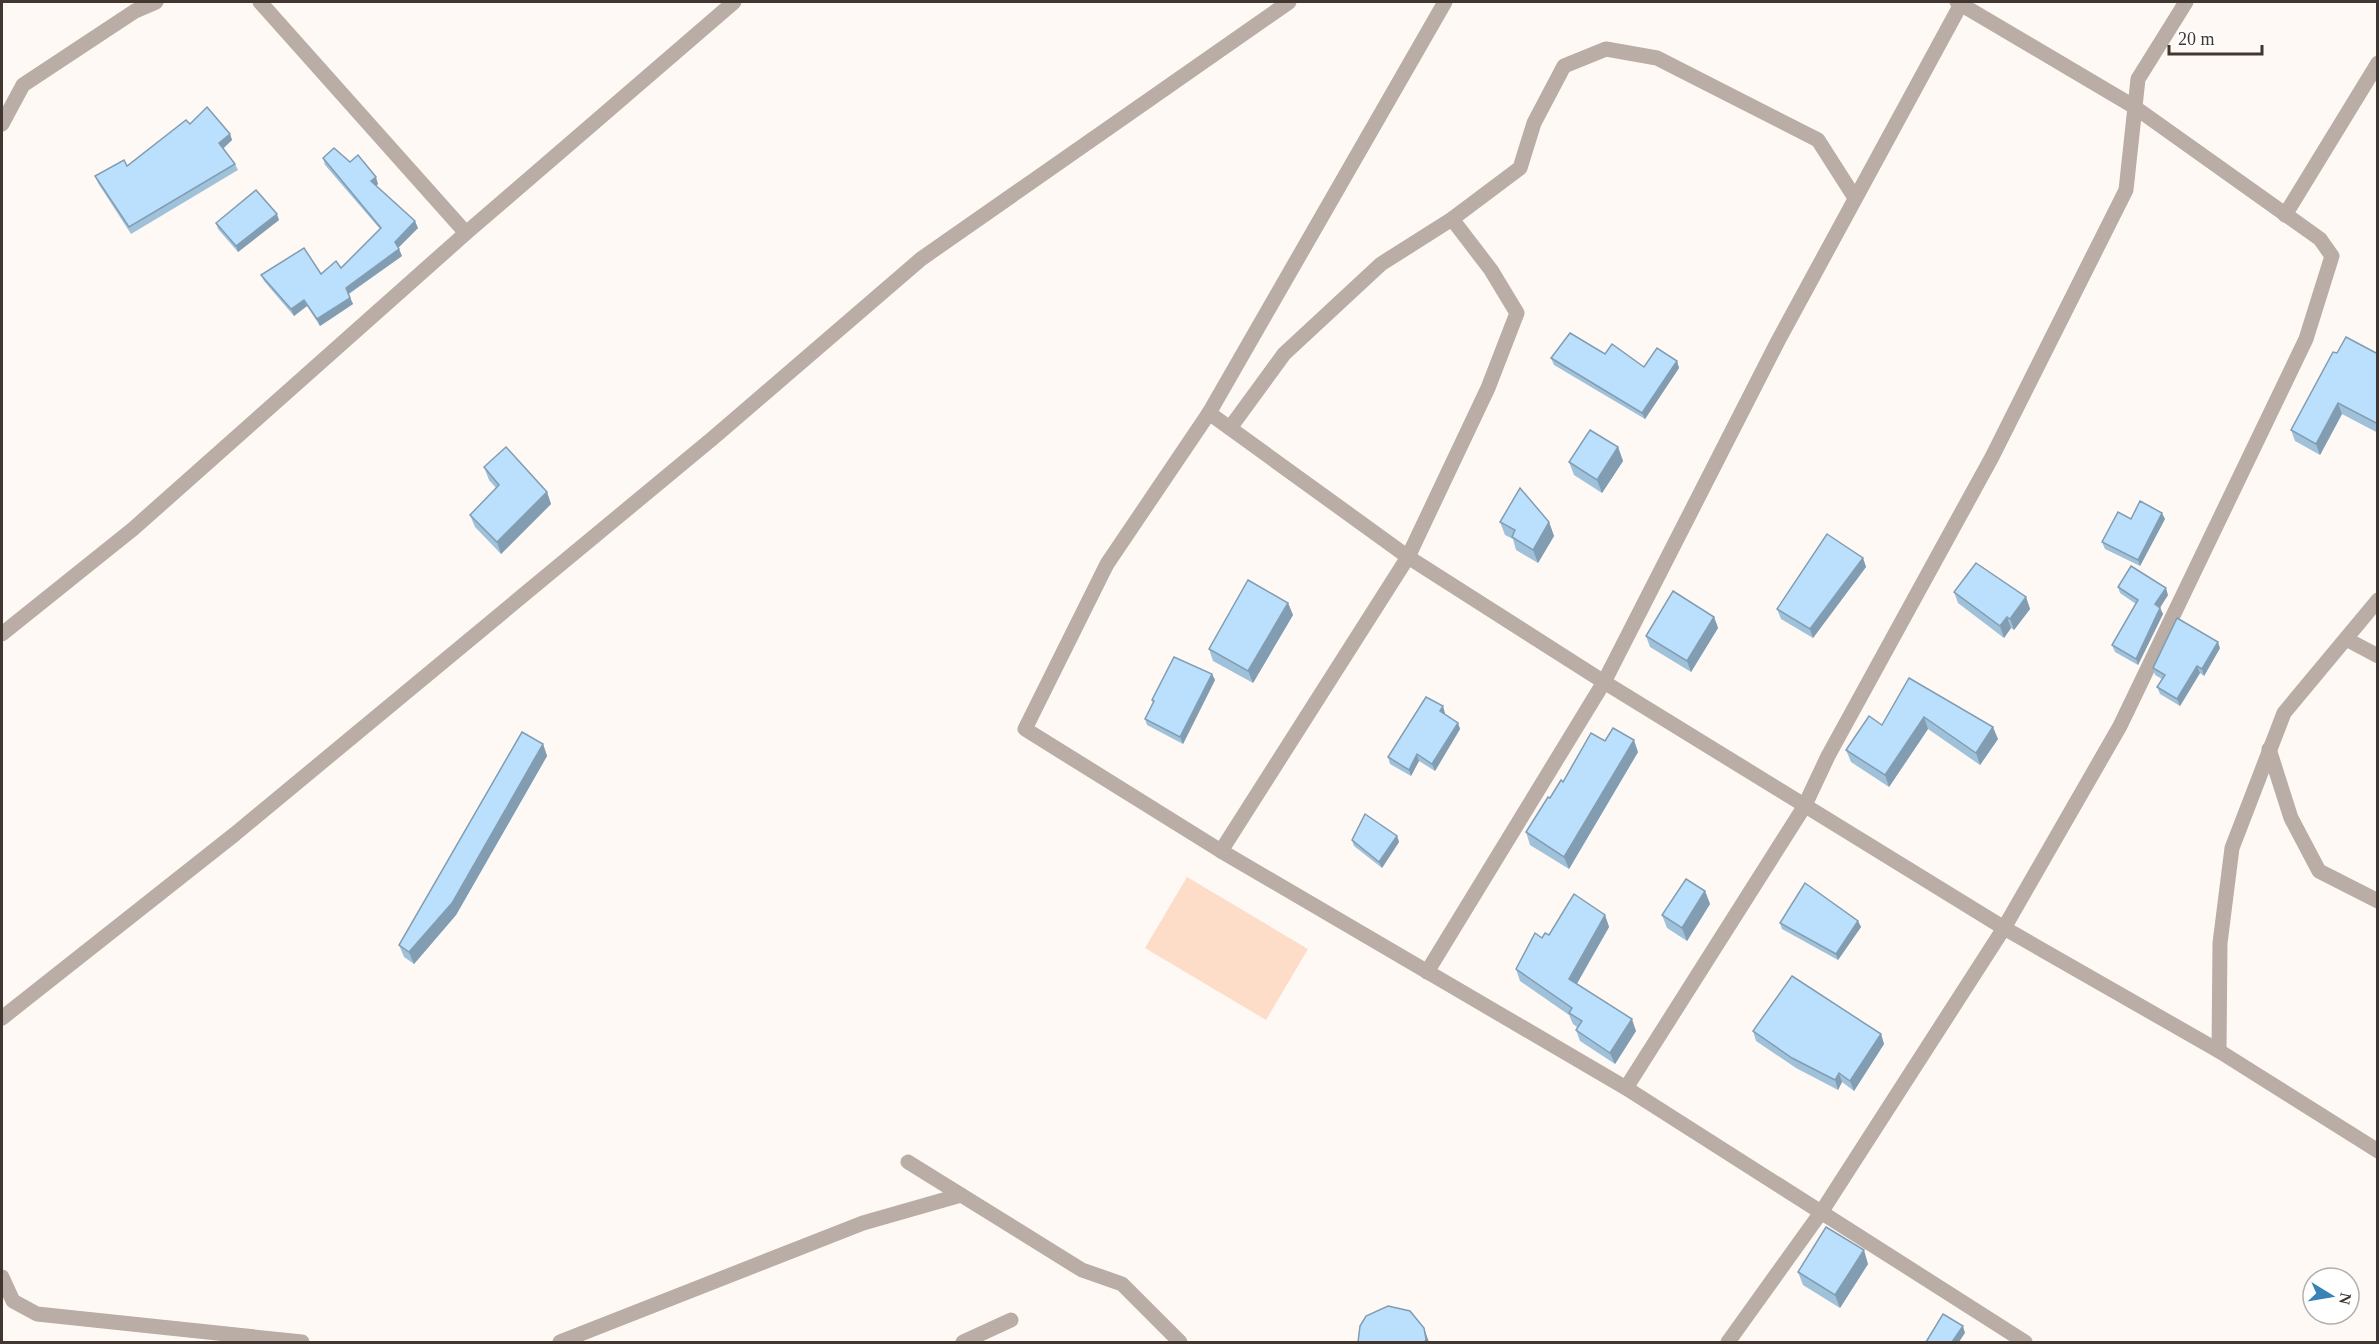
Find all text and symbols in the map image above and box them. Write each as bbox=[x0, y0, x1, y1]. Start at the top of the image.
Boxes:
scale bar bbox=[2169, 18, 2262, 56]
text: 20 m bbox=[2178, 29, 2215, 49]
north arrow bbox=[2301, 1266, 2361, 1326]
text: N bbox=[2336, 1291, 2355, 1306]

